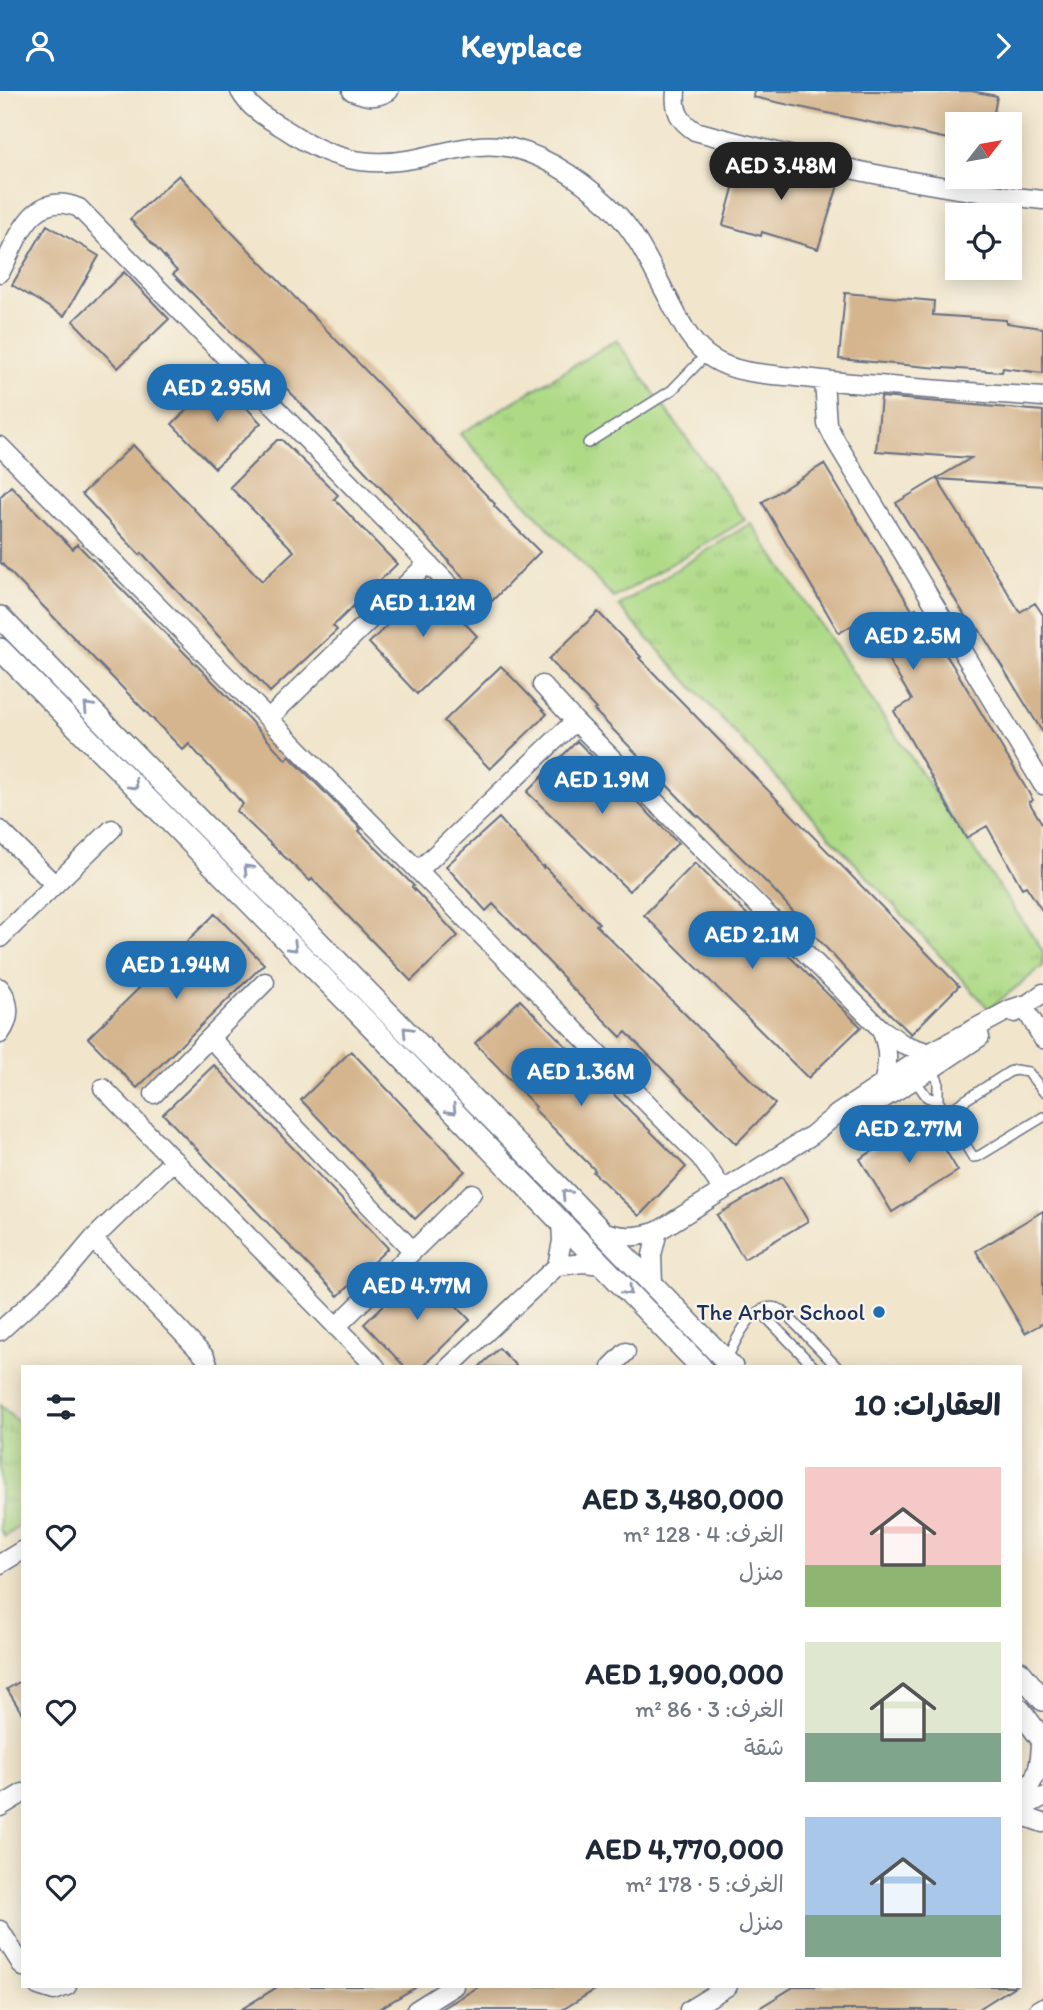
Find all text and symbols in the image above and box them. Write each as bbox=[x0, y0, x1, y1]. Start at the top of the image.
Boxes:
icon: person bbox=[21, 27, 59, 65]
text: Keyplace bbox=[461, 27, 582, 65]
icon: forward bbox=[984, 27, 1022, 65]
north arrow bbox=[945, 112, 1022, 189]
map controls bbox=[945, 112, 1022, 280]
pin: AED 3.48M bbox=[701, 143, 861, 202]
text: AED 3.48M bbox=[725, 151, 837, 179]
button: locate bbox=[945, 203, 1022, 280]
pin: AED 2.95M bbox=[137, 365, 297, 424]
text: AED 2.95M bbox=[163, 373, 271, 401]
pin: AED 1.12M bbox=[343, 580, 503, 639]
text: AED 1.12M bbox=[370, 588, 476, 616]
pin: AED 2.5M bbox=[841, 613, 985, 672]
text: AED 2.5M bbox=[865, 621, 961, 649]
one-way arrow bbox=[84, 702, 97, 715]
pin: AED 1.9M bbox=[530, 757, 674, 816]
text: AED 1.9M bbox=[555, 765, 649, 793]
one-way arrow bbox=[125, 777, 138, 790]
one-way arrow bbox=[243, 864, 256, 877]
pin: AED 2.1M bbox=[680, 911, 824, 971]
text: AED 2.1M bbox=[705, 920, 800, 948]
one-way arrow bbox=[285, 939, 298, 952]
pin: AED 1.94M bbox=[96, 941, 256, 1001]
text: AED 1.94M bbox=[122, 950, 230, 978]
one-way arrow bbox=[403, 1027, 415, 1039]
pin: AED 1.36M bbox=[501, 1049, 661, 1108]
text: AED 1.36M bbox=[527, 1057, 635, 1085]
one-way arrow bbox=[444, 1102, 457, 1115]
pin: AED 2.77M bbox=[829, 1105, 989, 1165]
text: AED 2.77M bbox=[855, 1114, 963, 1142]
one-way arrow bbox=[562, 1189, 575, 1202]
pin: AED 4.77M bbox=[337, 1263, 497, 1322]
text: AED 4.77M bbox=[363, 1271, 471, 1299]
one-way arrow bbox=[619, 1283, 632, 1296]
place label: The Arbor School bbox=[697, 1298, 865, 1326]
marker: The Arbor School bbox=[871, 1304, 887, 1320]
text: العقارات: 10 bbox=[854, 1386, 1001, 1423]
icon: filters bbox=[42, 1388, 80, 1426]
text: AED 3,480,000 bbox=[582, 1480, 784, 1517]
icon: home bbox=[861, 1495, 945, 1579]
icon: heart bbox=[42, 1518, 80, 1556]
text: الغرف: 4 · 128 m² bbox=[623, 1520, 784, 1548]
text: منزل bbox=[739, 1558, 784, 1586]
text: AED 1,900,000 bbox=[585, 1655, 784, 1692]
icon: home bbox=[861, 1670, 945, 1754]
icon: heart bbox=[42, 1693, 80, 1731]
text: الغرف: 3 · 86 m² bbox=[635, 1695, 784, 1723]
text: شقة bbox=[744, 1733, 784, 1761]
text: AED 4,770,000 bbox=[585, 1830, 784, 1867]
icon: home bbox=[861, 1845, 945, 1929]
icon: heart bbox=[42, 1868, 80, 1906]
text: الغرف: 5 · 178 m² bbox=[626, 1870, 784, 1898]
text: منزل bbox=[739, 1908, 784, 1936]

